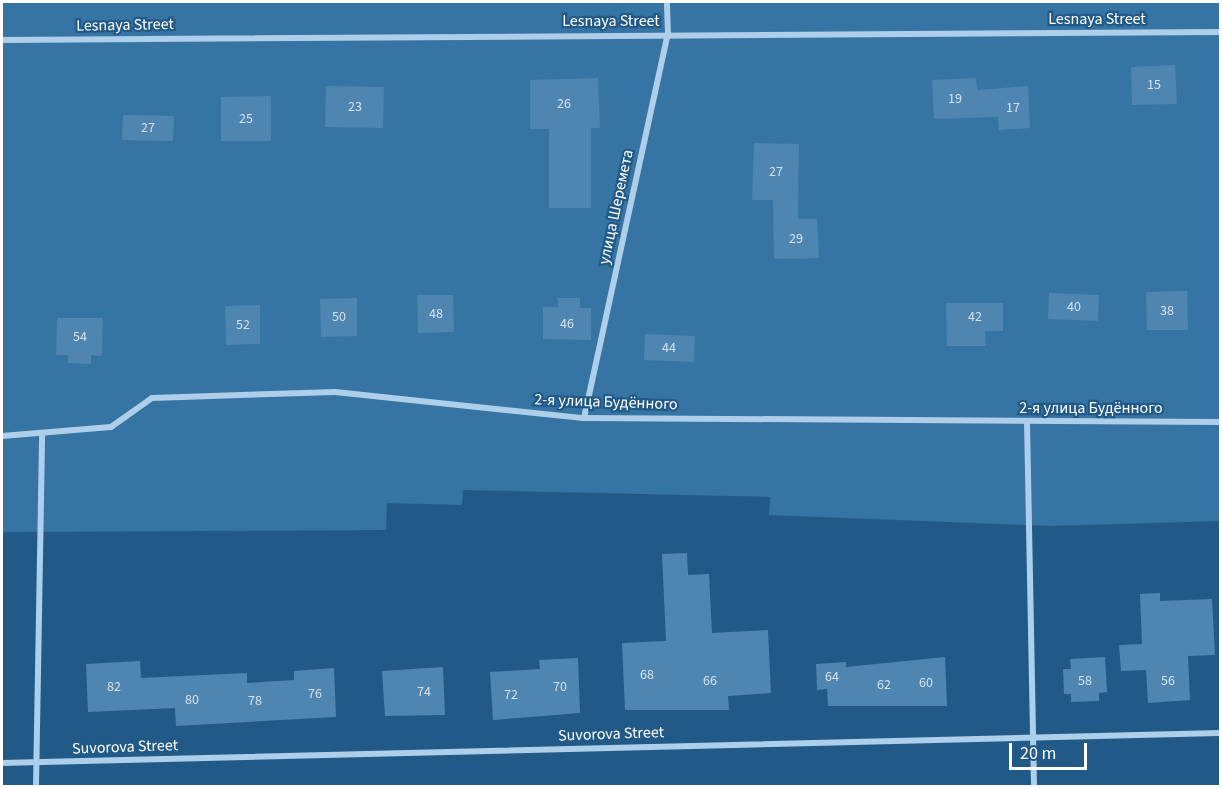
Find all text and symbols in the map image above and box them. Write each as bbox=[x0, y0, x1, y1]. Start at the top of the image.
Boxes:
street label: Lesnaya Street bbox=[1048, 9, 1146, 29]
street label: Lesnaya Street bbox=[562, 11, 660, 31]
street label: Lesnaya Street bbox=[76, 15, 174, 35]
house number: 15 bbox=[1147, 77, 1161, 93]
house number: 19 bbox=[948, 91, 962, 107]
house number: 26 bbox=[557, 96, 571, 112]
house number: 23 bbox=[348, 99, 362, 115]
house number: 17 bbox=[1006, 100, 1020, 116]
house number: 25 bbox=[239, 111, 253, 127]
house number: 27 bbox=[141, 120, 155, 136]
street label: улица Шеремета bbox=[594, 148, 638, 266]
house number: 27 bbox=[769, 164, 783, 180]
house number: 29 bbox=[789, 231, 803, 247]
house number: 40 bbox=[1067, 299, 1081, 315]
house number: 38 bbox=[1160, 303, 1174, 319]
house number: 48 bbox=[429, 306, 443, 322]
house number: 50 bbox=[332, 309, 346, 325]
house number: 42 bbox=[968, 309, 982, 325]
house number: 46 bbox=[560, 316, 574, 332]
house number: 52 bbox=[236, 317, 250, 333]
house number: 54 bbox=[73, 329, 87, 345]
house number: 44 bbox=[662, 340, 676, 356]
street label: 2-я улица Будённого bbox=[534, 390, 678, 414]
street label: 2-я улица Будённого bbox=[1019, 398, 1163, 418]
house number: 68 bbox=[640, 667, 654, 683]
house number: 64 bbox=[825, 669, 839, 685]
house number: 66 bbox=[703, 673, 717, 689]
house number: 58 bbox=[1078, 673, 1092, 689]
house number: 56 bbox=[1161, 673, 1175, 689]
house number: 60 bbox=[919, 675, 933, 691]
house number: 62 bbox=[877, 677, 891, 693]
house number: 82 bbox=[107, 679, 121, 695]
house number: 70 bbox=[553, 679, 567, 695]
house number: 74 bbox=[417, 684, 431, 700]
house number: 76 bbox=[308, 686, 322, 702]
house number: 72 bbox=[504, 687, 518, 703]
house number: 80 bbox=[185, 692, 199, 708]
house number: 78 bbox=[248, 693, 262, 709]
street label: Suvorova Street bbox=[558, 723, 664, 745]
scale bar bbox=[1012, 731, 1090, 769]
street label: Suvorova Street bbox=[72, 736, 178, 758]
text: 20 m bbox=[1020, 741, 1056, 766]

